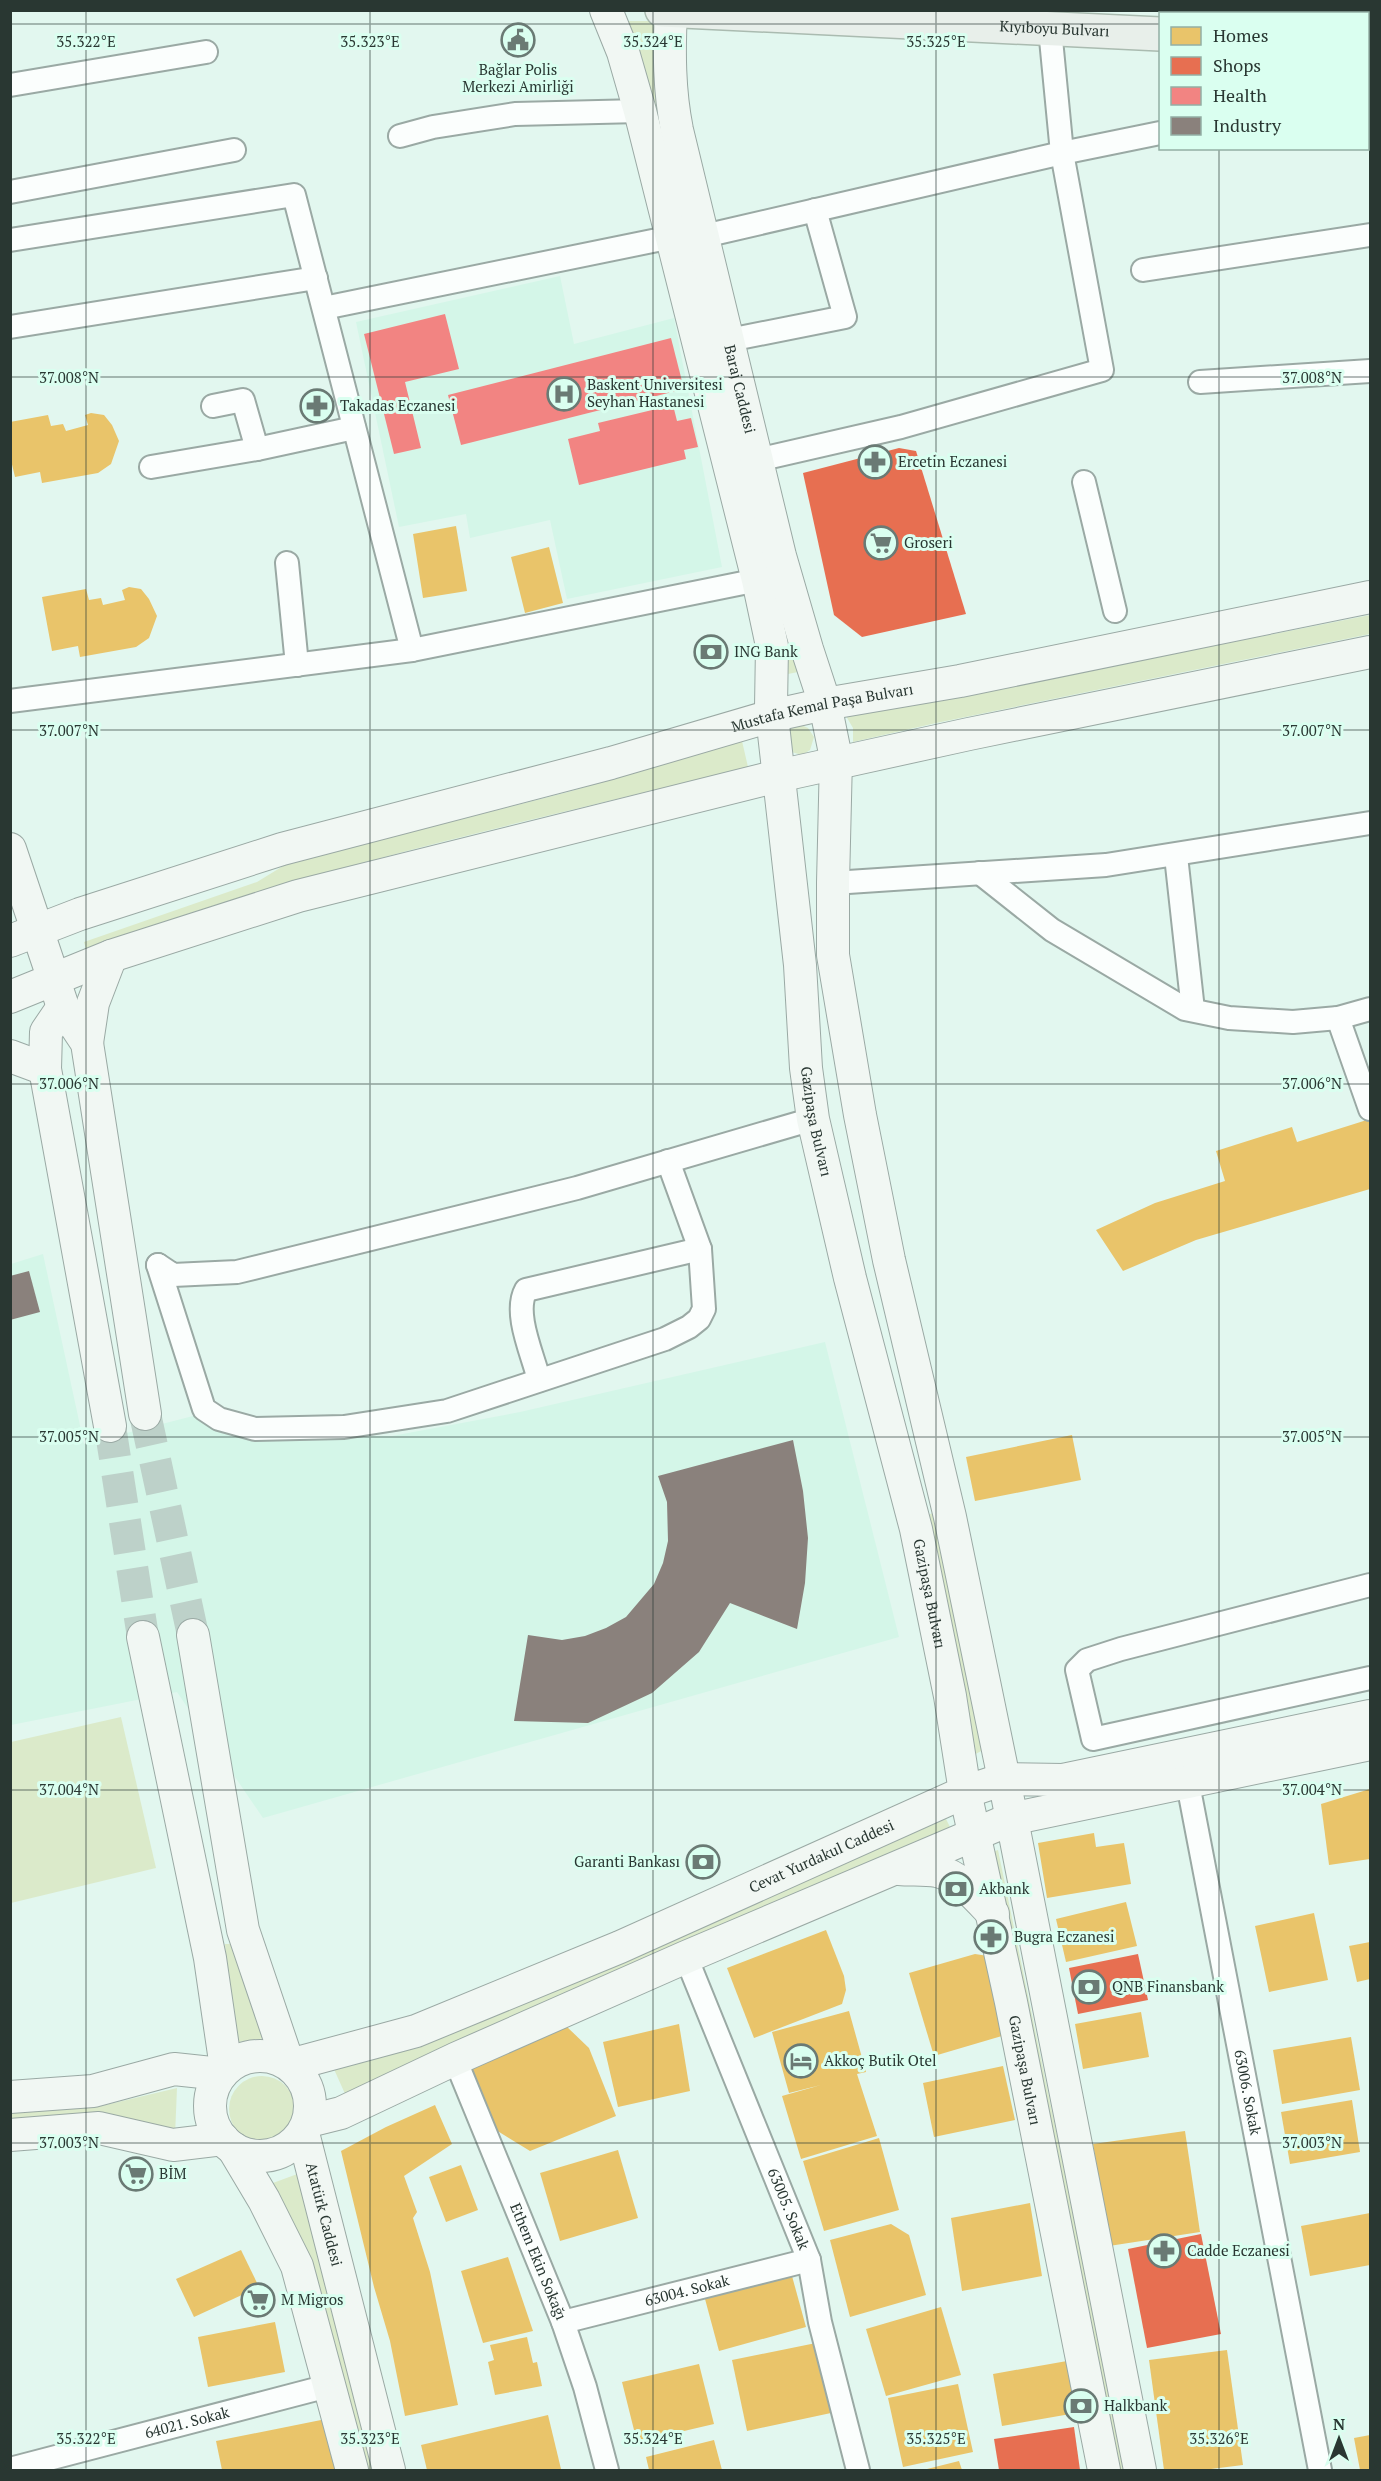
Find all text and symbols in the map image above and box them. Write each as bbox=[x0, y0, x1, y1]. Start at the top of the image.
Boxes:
legend bbox=[1159, 12, 1369, 150]
street label: Kıyıboyu Bulvarı bbox=[999, 15, 1110, 41]
public building icon: Bağlar Polis Merkezi Amirliği bbox=[500, 22, 536, 58]
text: Homes bbox=[1213, 23, 1268, 47]
text: 35.322°E bbox=[56, 31, 116, 51]
text: 35.323°E bbox=[340, 31, 400, 51]
text: 35.324°E bbox=[623, 31, 683, 51]
text: 35.325°E bbox=[906, 31, 966, 51]
text: Shops bbox=[1213, 53, 1261, 77]
place label: Bağlar Polis Merkezi Amirliği bbox=[462, 59, 574, 96]
text: Health bbox=[1213, 83, 1267, 107]
text: Industry bbox=[1213, 113, 1282, 137]
street label: Baraj Caddesi bbox=[720, 342, 761, 435]
text: 37.008°N bbox=[39, 367, 99, 387]
text: 37.008°N bbox=[1282, 367, 1342, 387]
place label: Baskent Universitesi Seyhan Hastanesi bbox=[587, 374, 723, 411]
hospital icon: Baskent Universitesi Seyhan Hastanesi bbox=[546, 376, 582, 412]
pharmacy icon: Takadas Eczanesi bbox=[299, 388, 335, 424]
place label: Takadas Eczanesi bbox=[340, 395, 456, 415]
pharmacy icon: Ercetin Eczanesi bbox=[857, 444, 893, 480]
place label: Ercetin Eczanesi bbox=[898, 451, 1007, 471]
supermarket icon: Groseri bbox=[863, 525, 899, 561]
place label: Groseri bbox=[904, 532, 953, 552]
bank icon: ING Bank bbox=[693, 634, 729, 670]
place label: ING Bank bbox=[734, 641, 798, 661]
street label: Mustafa Kemal Paşa Bulvarı bbox=[729, 678, 915, 736]
text: 37.007°N bbox=[39, 720, 99, 740]
text: 37.007°N bbox=[1282, 720, 1342, 740]
street label: Gazipaşa Bulvarı bbox=[797, 1065, 837, 1178]
text: 37.006°N bbox=[39, 1073, 99, 1093]
text: 37.006°N bbox=[1282, 1073, 1342, 1093]
text: 37.005°N bbox=[39, 1426, 99, 1446]
text: 37.005°N bbox=[1282, 1426, 1342, 1446]
street label: Gazipaşa Bulvarı bbox=[909, 1537, 951, 1650]
text: 37.004°N bbox=[39, 1779, 99, 1799]
text: 37.004°N bbox=[1282, 1779, 1342, 1799]
street label: Cevat Yurdakul Caddesi bbox=[745, 1814, 897, 1897]
bank icon: Garanti Bankası bbox=[685, 1844, 721, 1880]
place label: Garanti Bankası bbox=[574, 1851, 680, 1871]
bank icon: Akbank bbox=[938, 1871, 974, 1907]
place label: Akbank bbox=[979, 1878, 1030, 1898]
pharmacy icon: Bugra Eczanesi bbox=[973, 1919, 1009, 1955]
place label: Bugra Eczanesi bbox=[1014, 1926, 1115, 1946]
bank icon: QNB Finansbank bbox=[1071, 1969, 1107, 2005]
place label: QNB Finansbank bbox=[1112, 1976, 1224, 1996]
street label: Gazipaşa Bulvarı bbox=[1005, 2013, 1046, 2127]
hotel icon: Akkoç Butik Otel bbox=[783, 2043, 819, 2079]
street label: 63006. Sokak bbox=[1230, 2048, 1266, 2137]
place label: Akkoç Butik Otel bbox=[824, 2050, 937, 2070]
text: 37.003°N bbox=[39, 2132, 99, 2152]
text: 37.003°N bbox=[1282, 2132, 1342, 2152]
supermarket icon: BİM bbox=[118, 2156, 154, 2192]
street label: Atatürk Caddesi bbox=[302, 2160, 348, 2268]
place label: BİM bbox=[159, 2163, 187, 2183]
street label: 63005. Sokak bbox=[764, 2165, 815, 2253]
street label: Ethem Ekin Sokağı bbox=[506, 2200, 572, 2323]
pharmacy icon: Cadde Eczanesi bbox=[1146, 2233, 1182, 2269]
place label: Cadde Eczanesi bbox=[1187, 2240, 1290, 2260]
street label: 63004. Sokak bbox=[642, 2269, 732, 2310]
supermarket icon: M Migros bbox=[240, 2282, 276, 2318]
place label: M Migros bbox=[281, 2289, 344, 2309]
bank icon: Halkbank bbox=[1063, 2388, 1099, 2424]
place label: Halkbank bbox=[1104, 2395, 1167, 2415]
street label: 64021. Sokak bbox=[142, 2401, 232, 2442]
north arrow bbox=[1309, 2409, 1369, 2469]
text: N bbox=[1333, 2413, 1345, 2435]
text: 35.322°E bbox=[56, 2428, 116, 2448]
text: 35.323°E bbox=[340, 2428, 400, 2448]
text: 35.324°E bbox=[623, 2428, 683, 2448]
text: 35.325°E bbox=[906, 2428, 966, 2448]
text: 35.326°E bbox=[1189, 2428, 1249, 2448]

